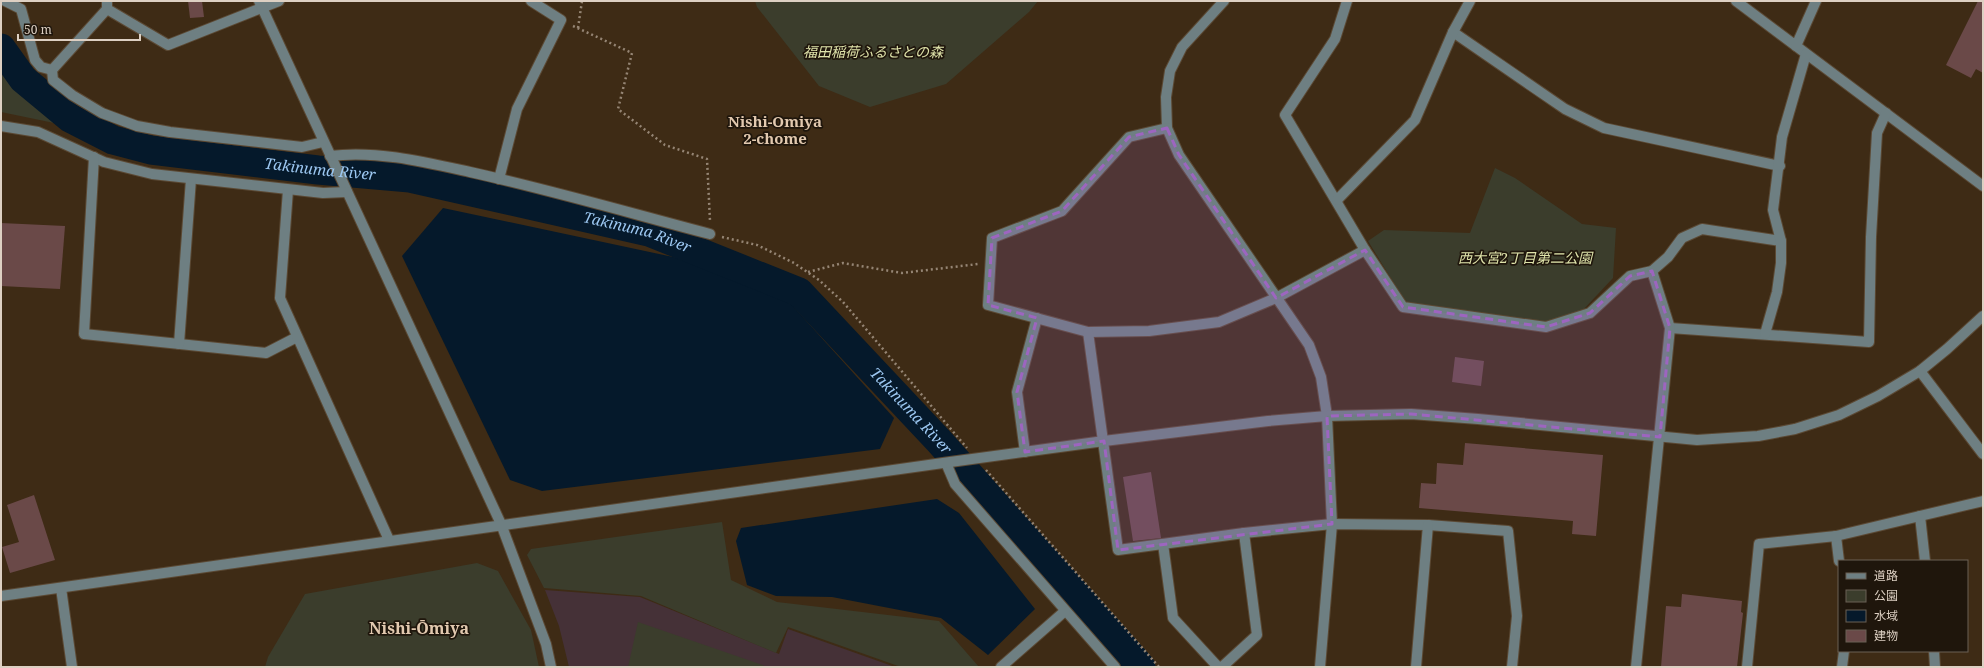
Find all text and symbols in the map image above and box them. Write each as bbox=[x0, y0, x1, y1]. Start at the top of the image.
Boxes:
scale bar bbox=[18, 16, 140, 42]
text: 50 m bbox=[24, 21, 52, 38]
park label: 福田稲荷ふるさとの森 bbox=[803, 42, 945, 61]
district label: Nishi-Omiya 2-chome bbox=[728, 111, 822, 148]
water label: Takinuma River bbox=[264, 153, 378, 184]
water label: Takinuma River bbox=[582, 206, 695, 257]
park label: 西大宮2丁目第二公園 bbox=[1458, 248, 1594, 267]
water label: Takinuma River bbox=[866, 363, 958, 459]
legend bbox=[1838, 560, 1968, 652]
text: 道路 bbox=[1874, 567, 1898, 584]
text: 公園 bbox=[1874, 587, 1898, 604]
text: 水域 bbox=[1874, 607, 1898, 624]
district label: Nishi-Ōmiya bbox=[369, 617, 469, 639]
text: 建物 bbox=[1874, 627, 1898, 644]

